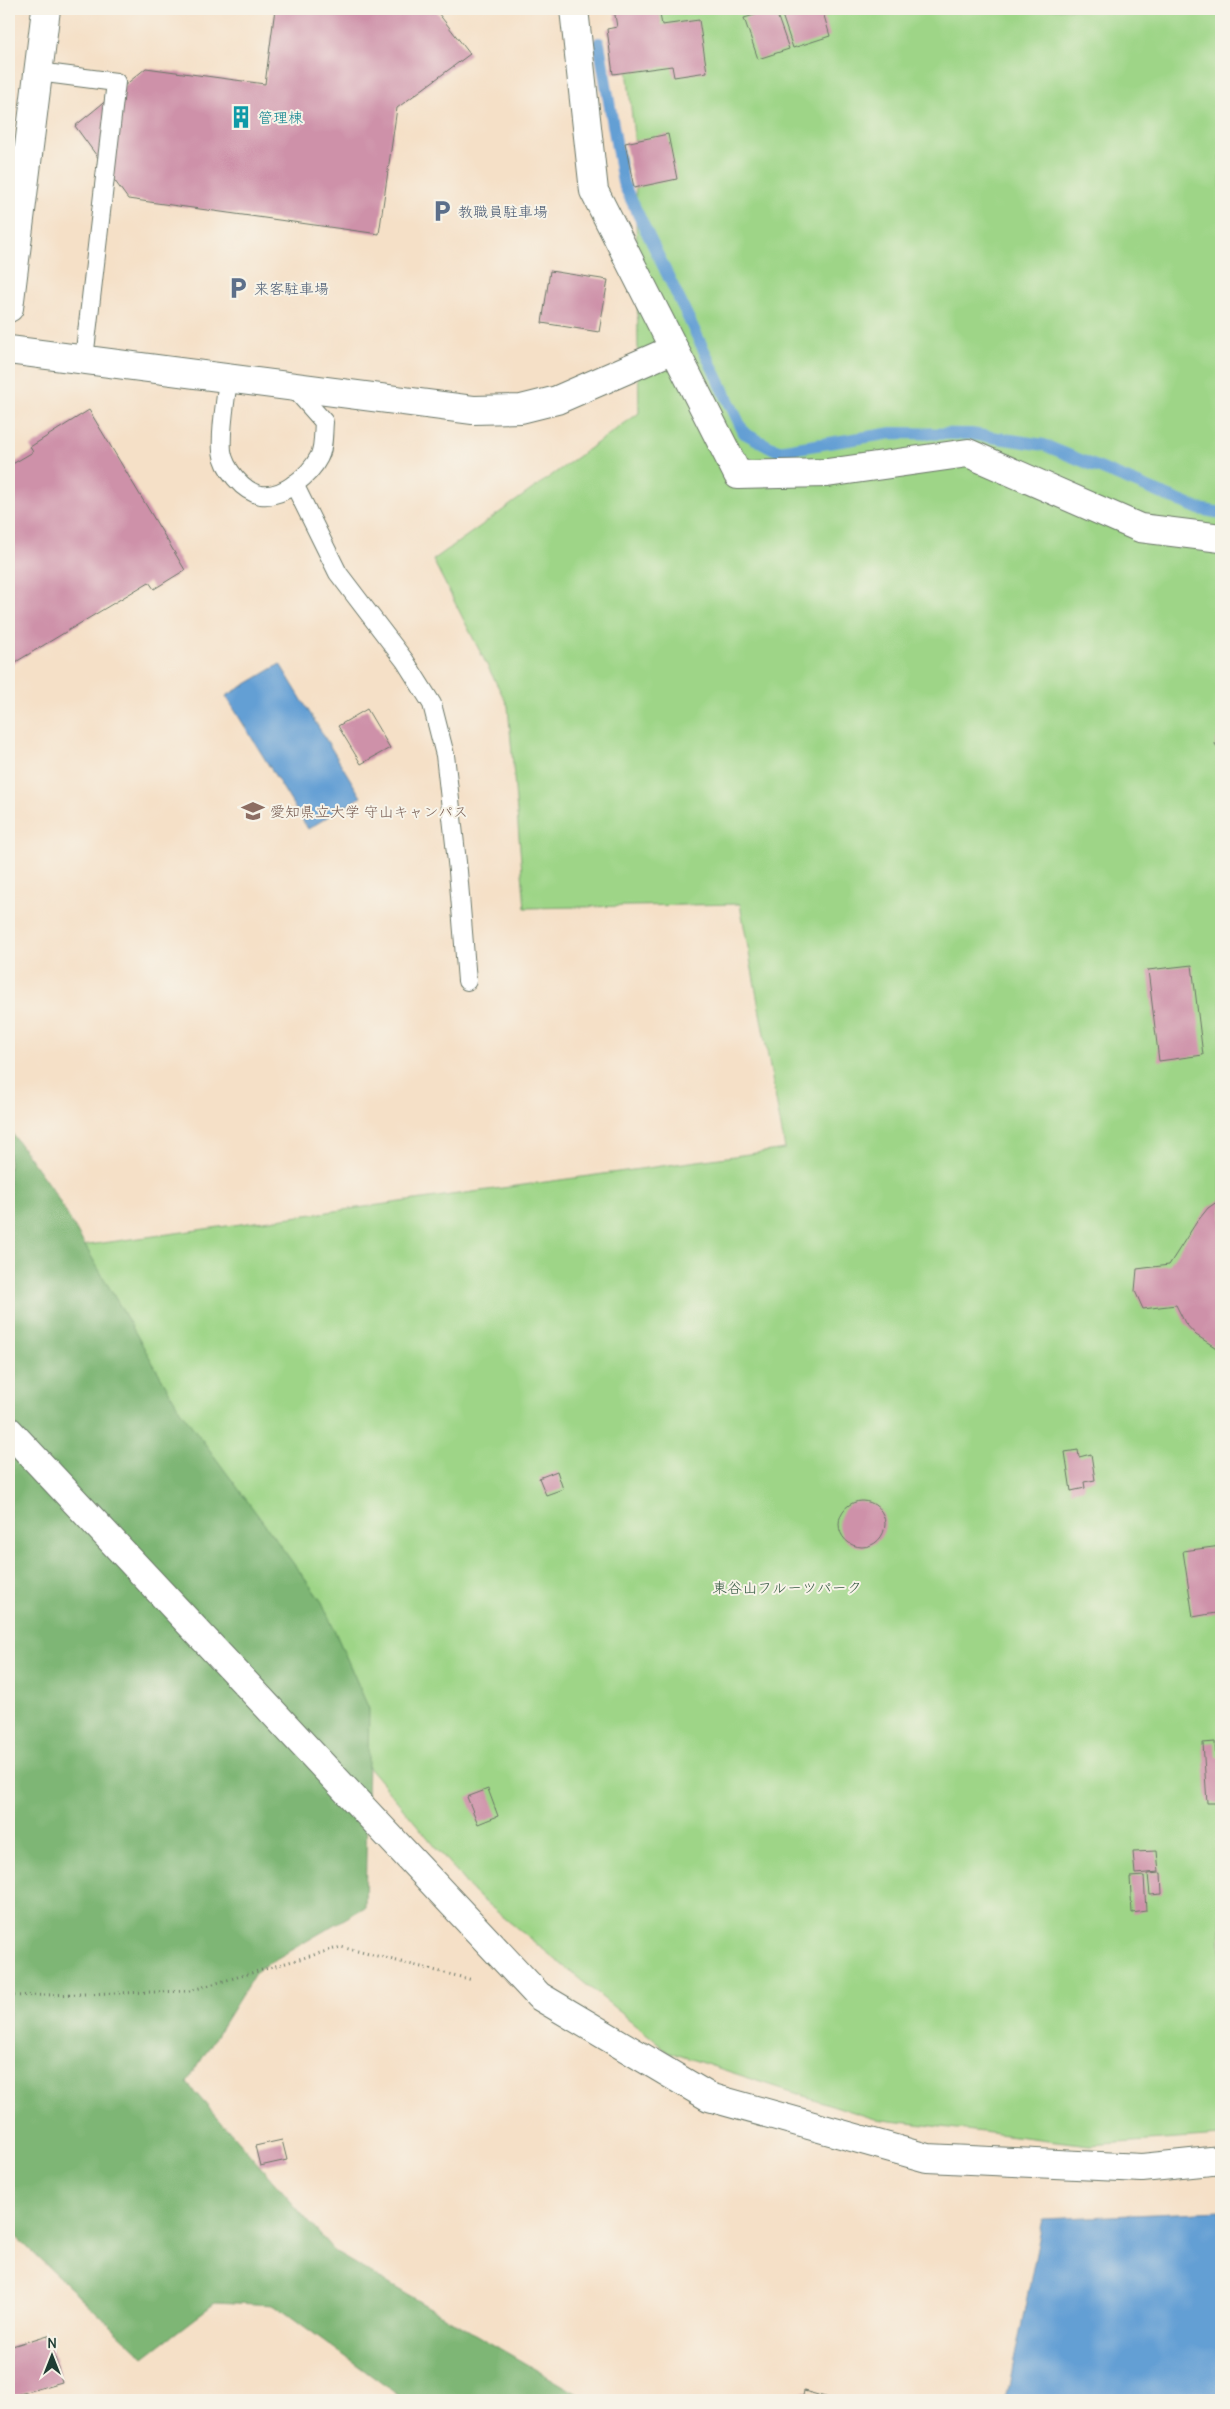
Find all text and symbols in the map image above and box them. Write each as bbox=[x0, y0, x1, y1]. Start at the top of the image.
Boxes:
building icon: 管理棟 bbox=[228, 104, 254, 130]
place label: 管理棟 bbox=[258, 108, 303, 127]
parking icon: 教職員駐車場 bbox=[429, 198, 455, 224]
place label: 教職員駐車場 bbox=[458, 202, 548, 221]
parking icon: 来客駐車場 bbox=[225, 275, 251, 301]
place label: 来客駐車場 bbox=[254, 279, 329, 298]
school or university icon: 愛知県立大学 守山キャンパス bbox=[240, 798, 266, 824]
place label: 愛知県立大学 守山キャンパス bbox=[270, 802, 468, 821]
park label: 東谷山フルーツパーク bbox=[712, 1578, 862, 1597]
north arrow bbox=[28, 2332, 78, 2382]
text: N bbox=[47, 2334, 57, 2352]

